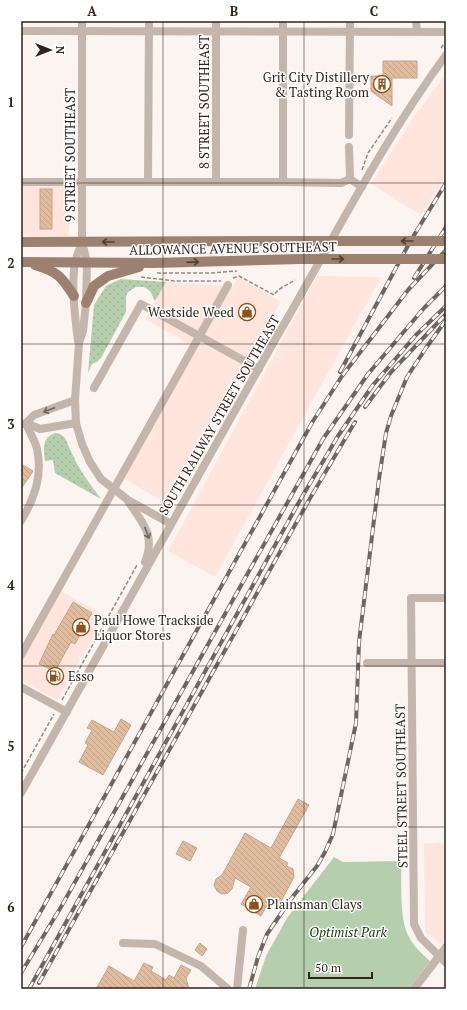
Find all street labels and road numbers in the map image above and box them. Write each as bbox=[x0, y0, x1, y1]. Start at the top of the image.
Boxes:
street label: 8 STREET SOUTHEAST bbox=[195, 35, 213, 169]
street label: 9 STREET SOUTHEAST bbox=[61, 88, 79, 222]
street label: ALLOWANCE AVENUE SOUTHEAST bbox=[129, 237, 337, 259]
street label: SOUTH RAILWAY STREET SOUTHEAST bbox=[154, 312, 284, 518]
street label: STEEL STREET SOUTHEAST bbox=[391, 704, 411, 868]

